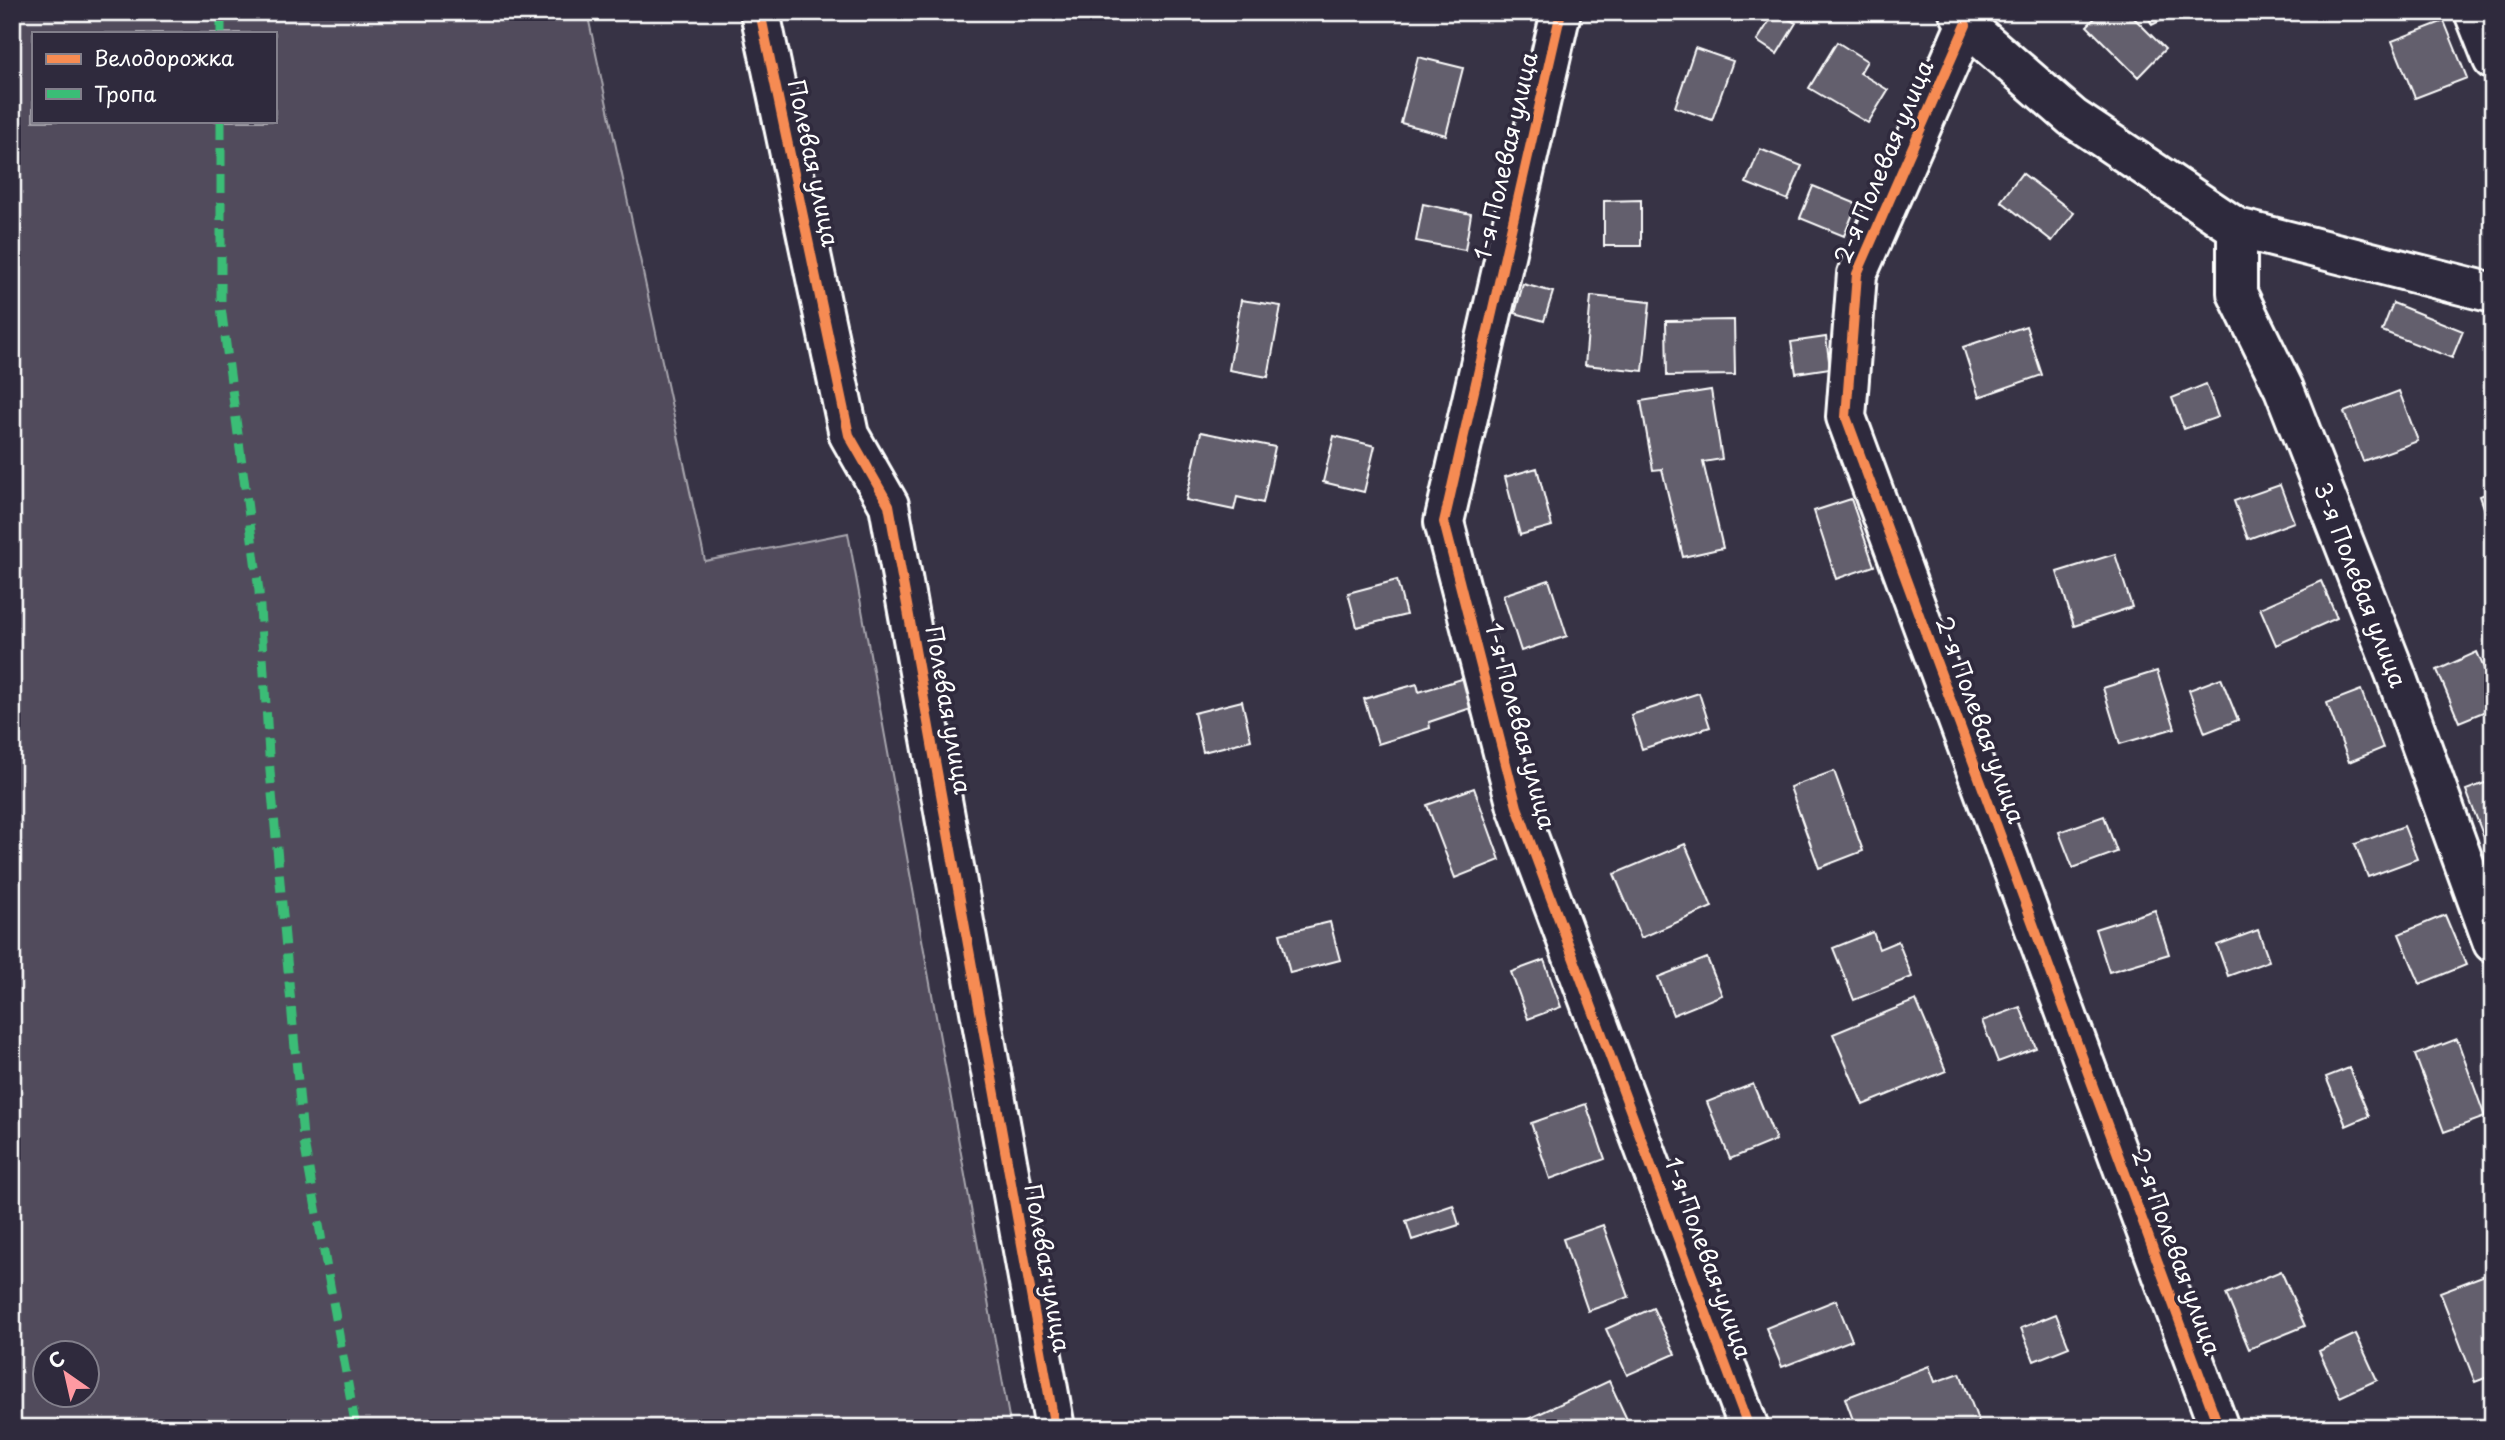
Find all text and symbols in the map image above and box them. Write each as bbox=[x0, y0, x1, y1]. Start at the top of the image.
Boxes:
legend bbox=[32, 32, 276, 122]
text: Велодорожка bbox=[94, 41, 235, 73]
street label: 1-я Полевая улица bbox=[1464, 48, 1546, 263]
street label: 2-я Полевая улица bbox=[1824, 54, 1942, 269]
street label: Полевая улица bbox=[780, 76, 849, 250]
text: Тропа bbox=[94, 77, 156, 109]
street label: 3-я Полевая улица bbox=[2306, 477, 2417, 693]
street label: 2-я Полевая улица bbox=[1928, 611, 2035, 828]
street label: 1-я Полевая улица bbox=[1477, 619, 1566, 833]
street label: Полевая улица bbox=[917, 623, 982, 797]
street label: 2-я Полевая улица bbox=[2124, 1143, 2231, 1360]
street label: 1-я Полевая улица bbox=[1657, 1152, 1762, 1364]
street label: Полевая улица bbox=[1016, 1181, 1081, 1355]
north arrow bbox=[32, 1338, 102, 1408]
text: С bbox=[42, 1343, 70, 1375]

